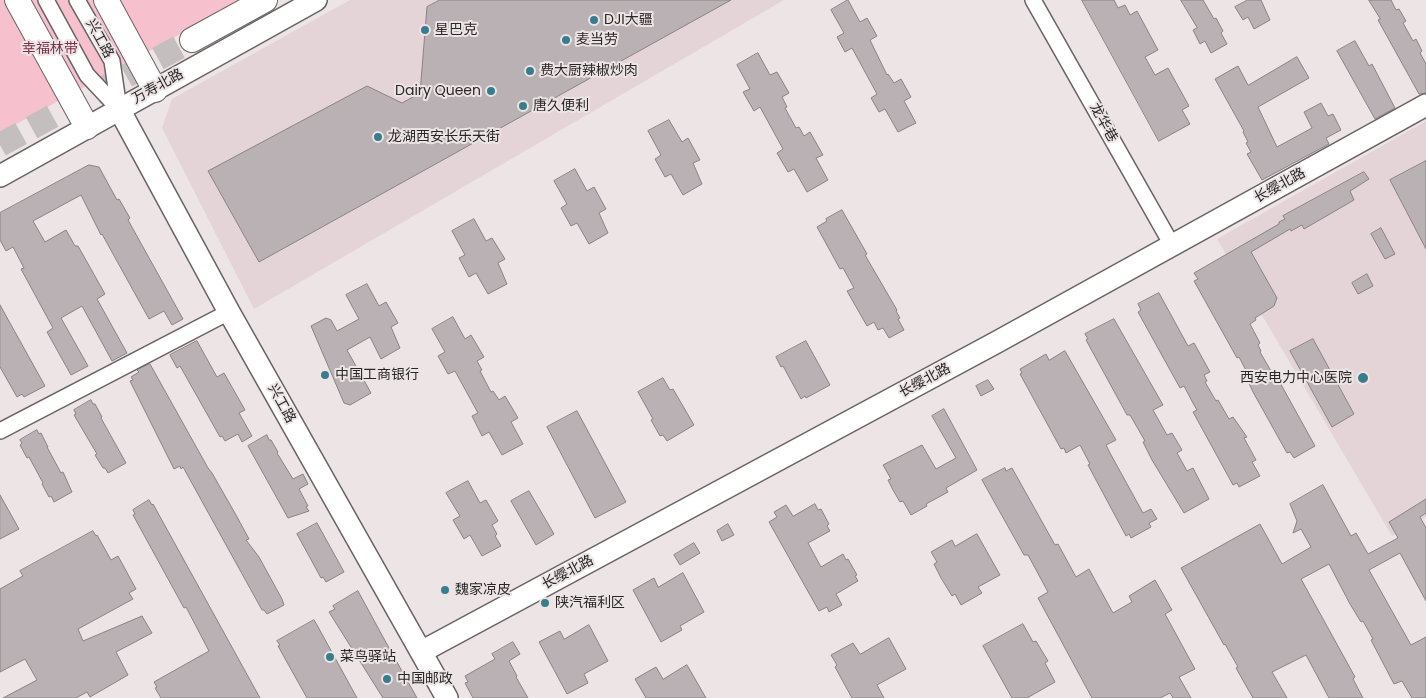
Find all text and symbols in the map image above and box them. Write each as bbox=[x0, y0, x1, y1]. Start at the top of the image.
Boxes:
place label: DJI大疆 bbox=[604, 12, 653, 28]
marker: DJI大疆 bbox=[588, 14, 600, 26]
street label: 兴工路 bbox=[81, 17, 117, 61]
place label: 星巴克 bbox=[435, 22, 477, 38]
marker: 星巴克 bbox=[419, 24, 431, 36]
place label: 麦当劳 bbox=[576, 32, 618, 48]
marker: 麦当劳 bbox=[560, 34, 572, 46]
park label: 幸福林带 bbox=[22, 41, 78, 57]
place label: 费大厨辣椒炒肉 bbox=[540, 63, 638, 79]
marker: 费大厨辣椒炒肉 bbox=[524, 65, 536, 77]
street label: 万寿北路 bbox=[129, 66, 187, 108]
place label: Dairy Queen bbox=[395, 83, 481, 99]
marker: Dairy Queen bbox=[485, 85, 497, 97]
place label: 唐久便利 bbox=[533, 98, 589, 114]
marker: 唐久便利 bbox=[517, 100, 529, 112]
street label: 龙华巷 bbox=[1085, 101, 1121, 145]
place label: 龙湖西安长乐天街 bbox=[388, 129, 500, 145]
marker: 龙湖西安长乐天街 bbox=[372, 131, 384, 143]
street label: 长缨北路 bbox=[1251, 165, 1309, 207]
street label: 长缨北路 bbox=[896, 360, 954, 402]
place label: 中国工商银行 bbox=[335, 367, 419, 383]
marker: 中国工商银行 bbox=[319, 369, 331, 381]
place label: 西安电力中心医院 bbox=[1240, 370, 1352, 386]
marker: 西安电力中心医院 bbox=[1356, 371, 1370, 385]
street label: 兴工路 bbox=[263, 382, 299, 426]
street label: 长缨北路 bbox=[539, 552, 597, 594]
place label: 魏家凉皮 bbox=[455, 582, 511, 598]
marker: 魏家凉皮 bbox=[439, 584, 451, 596]
place label: 陕汽福利区 bbox=[555, 595, 625, 611]
marker: 陕汽福利区 bbox=[539, 597, 551, 609]
place label: 菜鸟驿站 bbox=[340, 649, 396, 665]
marker: 菜鸟驿站 bbox=[324, 651, 336, 663]
place label: 中国邮政 bbox=[397, 671, 453, 687]
marker: 中国邮政 bbox=[381, 673, 393, 685]

